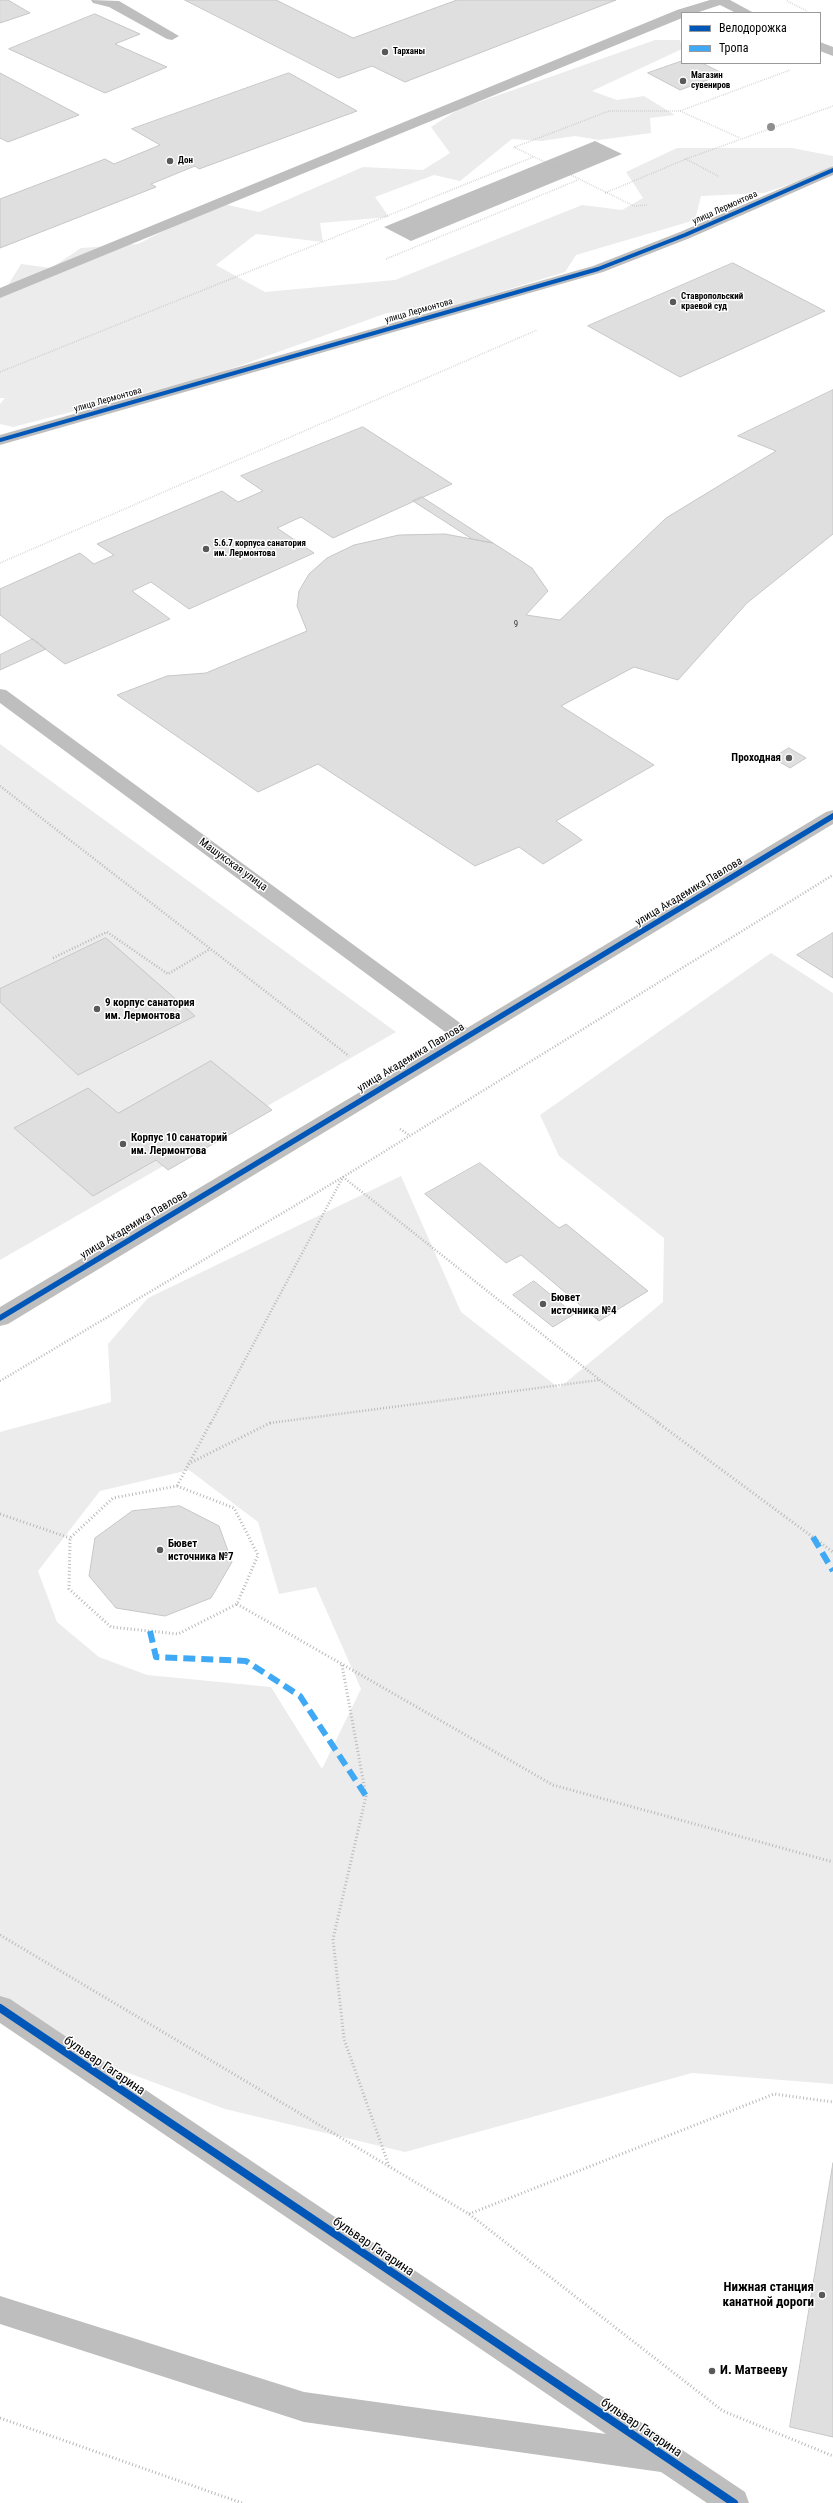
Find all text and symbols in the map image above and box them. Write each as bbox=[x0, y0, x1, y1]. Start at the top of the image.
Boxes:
legend bbox=[681, 12, 821, 64]
text: Велодорожка bbox=[719, 21, 787, 35]
text: Тропа bbox=[719, 41, 748, 55]
marker: Тарханы bbox=[380, 47, 390, 57]
place label: Тарханы bbox=[393, 47, 425, 57]
place label: Магазин сувениров bbox=[691, 71, 730, 92]
marker: Магазин сувениров bbox=[678, 76, 688, 86]
marker: Дон bbox=[165, 156, 175, 166]
place label: Дон bbox=[178, 156, 193, 166]
street label: улица Лермонтова bbox=[691, 189, 759, 227]
place label: Ставропольский краевой суд bbox=[681, 292, 743, 313]
street label: улица Лермонтова bbox=[384, 296, 454, 326]
marker: Ставропольский краевой суд bbox=[668, 297, 678, 307]
street label: улица Лермонтова bbox=[73, 385, 143, 415]
place label: 5.6.7 корпуса санатория им. Лермонтова bbox=[214, 539, 306, 560]
marker: 5.6.7 корпуса санатория им. Лермонтова bbox=[201, 544, 211, 554]
house number: 9 bbox=[514, 620, 518, 630]
place label: Проходная bbox=[731, 751, 781, 765]
marker: Проходная bbox=[784, 753, 794, 763]
street label: Машукская улица bbox=[196, 836, 270, 894]
street label: улица Академика Павлова bbox=[633, 855, 745, 929]
place label: 9 корпус санатория им. Лермонтова bbox=[105, 996, 195, 1022]
marker: 9 корпус санатория им. Лермонтова bbox=[92, 1004, 102, 1014]
street label: улица Академика Павлова bbox=[355, 1021, 467, 1095]
place label: Корпус 10 санаторий им. Лермонтова bbox=[131, 1131, 227, 1157]
marker: Корпус 10 санаторий им. Лермонтова bbox=[118, 1139, 128, 1149]
street label: улица Академика Павлова bbox=[78, 1188, 190, 1262]
place label: Бювет источника №4 bbox=[551, 1291, 617, 1317]
marker: Бювет источника №4 bbox=[538, 1299, 548, 1309]
place label: Бювет источника №7 bbox=[168, 1537, 234, 1563]
marker: Бювет источника №7 bbox=[155, 1545, 165, 1555]
street label: бульвар Гагарина bbox=[60, 2033, 148, 2099]
street label: бульвар Гагарина bbox=[329, 2214, 417, 2280]
place label: Нижная станция канатной дороги bbox=[722, 2280, 814, 2311]
marker: Нижная станция канатной дороги bbox=[817, 2290, 827, 2300]
place label: И. Матвееву bbox=[720, 2363, 788, 2379]
marker: И. Матвееву bbox=[707, 2366, 717, 2376]
street label: бульвар Гагарина bbox=[597, 2395, 685, 2461]

